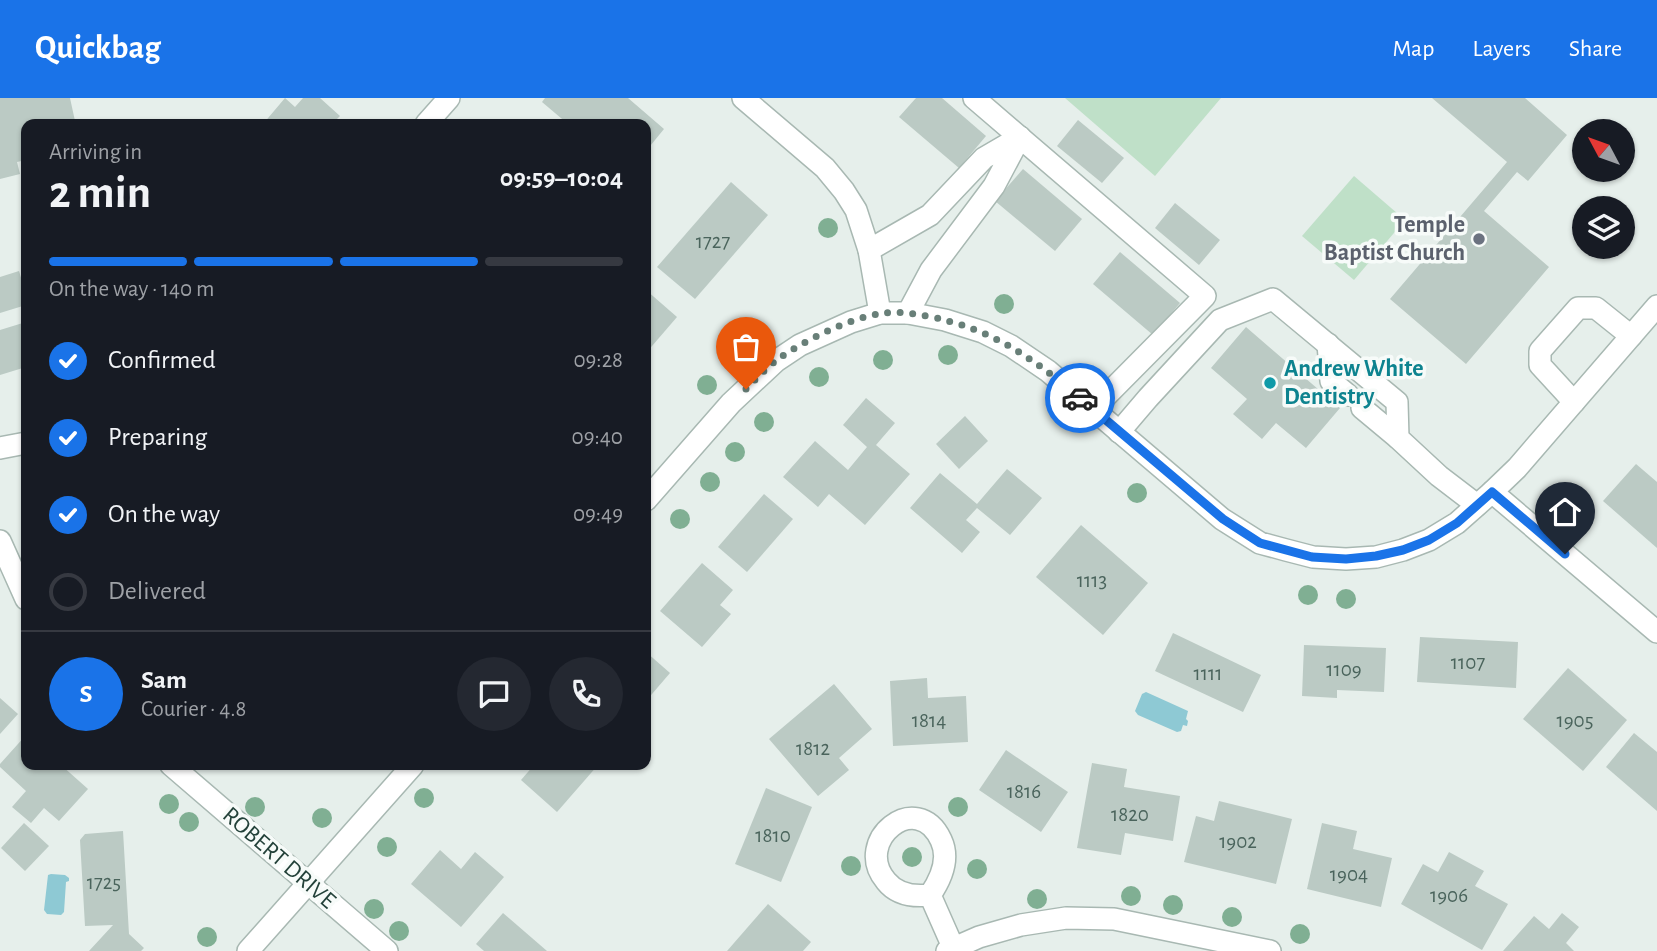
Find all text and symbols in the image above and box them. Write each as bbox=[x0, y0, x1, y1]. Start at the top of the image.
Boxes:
text: Quickbag bbox=[35, 32, 161, 65]
text: Map bbox=[1392, 37, 1434, 61]
text: Layers bbox=[1472, 37, 1531, 61]
text: Share bbox=[1569, 37, 1622, 61]
north arrow bbox=[1572, 119, 1634, 182]
map controls bbox=[1572, 119, 1635, 259]
text: Arriving in bbox=[49, 141, 142, 164]
text: 09:59–10:04 bbox=[500, 165, 623, 191]
text: 2 min bbox=[49, 170, 151, 216]
button: layers bbox=[1572, 196, 1635, 259]
place label: Temple Baptist Church bbox=[1324, 213, 1465, 265]
house number: 1727 bbox=[696, 231, 730, 252]
marker: Temple Baptist Church bbox=[1471, 231, 1487, 247]
text: On the way · 140 m bbox=[49, 278, 214, 301]
pin bbox=[716, 317, 776, 389]
icon: bag bbox=[727, 328, 765, 366]
icon: check bbox=[49, 342, 87, 380]
text: Confirmed bbox=[108, 347, 216, 373]
text: 09:28 bbox=[573, 349, 623, 372]
place label: Andrew White Dentistry bbox=[1284, 357, 1424, 409]
courier bbox=[1045, 363, 1115, 433]
marker: Andrew White Dentistry bbox=[1262, 375, 1278, 391]
icon: car bbox=[1061, 379, 1099, 417]
icon: check bbox=[49, 419, 87, 457]
text: Preparing bbox=[108, 424, 207, 450]
text: 09:40 bbox=[572, 426, 623, 449]
pin bbox=[1535, 482, 1595, 554]
icon: home bbox=[1546, 493, 1584, 531]
icon: check bbox=[49, 496, 87, 534]
text: On the way bbox=[108, 501, 220, 527]
text: 09:49 bbox=[573, 503, 623, 526]
house number: 1113 bbox=[1077, 570, 1107, 591]
text: Delivered bbox=[108, 578, 206, 604]
house number: 1107 bbox=[1451, 652, 1485, 673]
button: chat bbox=[457, 657, 531, 731]
button: phone bbox=[549, 657, 623, 731]
house number: 1109 bbox=[1326, 659, 1362, 680]
house number: 1111 bbox=[1194, 663, 1222, 684]
text: Sam bbox=[141, 667, 187, 693]
text: S bbox=[80, 681, 92, 707]
text: Courier · 4.8 bbox=[141, 698, 246, 721]
house number: 1814 bbox=[912, 710, 946, 731]
house number: 1905 bbox=[1557, 710, 1593, 731]
house number: 1812 bbox=[796, 738, 830, 759]
house number: 1816 bbox=[1007, 781, 1041, 802]
street label: ROBERT DRIVE bbox=[218, 803, 340, 914]
house number: 1820 bbox=[1111, 804, 1149, 825]
house number: 1810 bbox=[755, 825, 791, 846]
house number: 1902 bbox=[1219, 831, 1257, 852]
house number: 1904 bbox=[1330, 864, 1368, 885]
house number: 1725 bbox=[87, 872, 121, 893]
house number: 1906 bbox=[1430, 885, 1468, 906]

